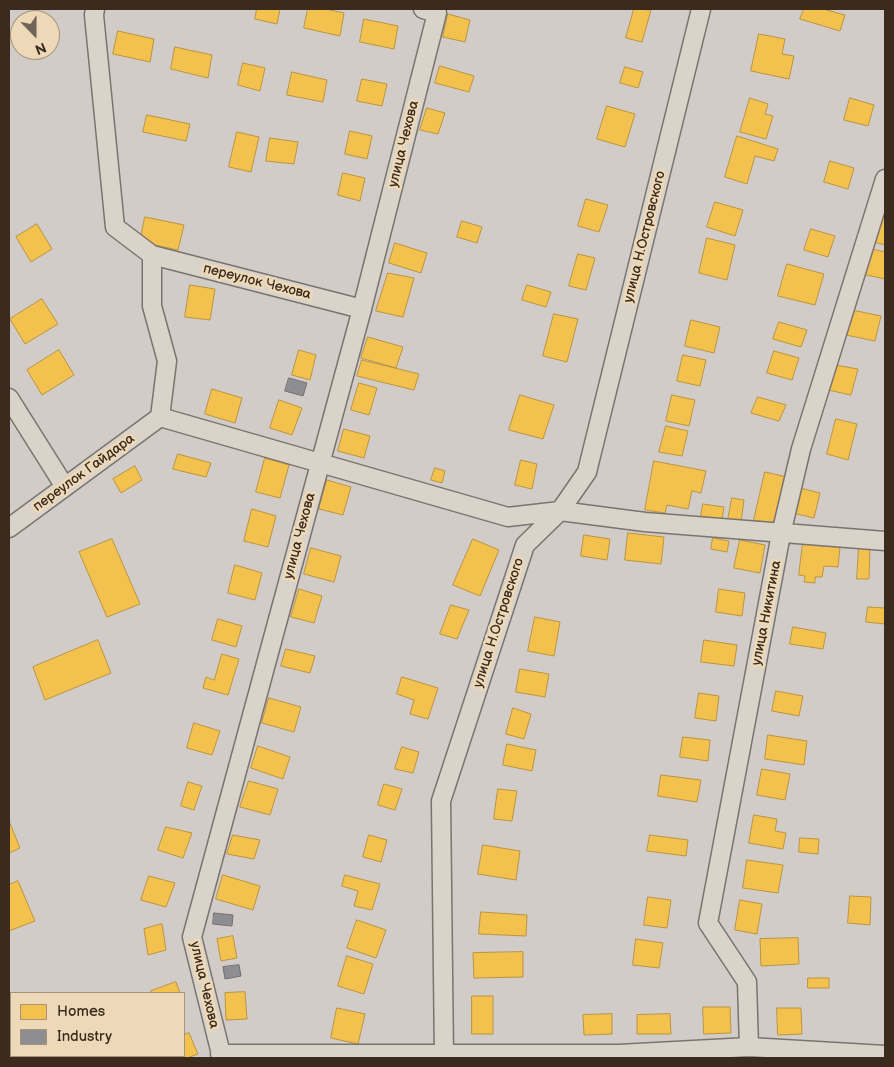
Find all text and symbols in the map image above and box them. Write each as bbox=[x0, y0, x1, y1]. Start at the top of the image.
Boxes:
north arrow bbox=[10, 10, 60, 60]
text: N bbox=[32, 39, 48, 58]
street label: улица Чехова bbox=[385, 99, 423, 189]
street label: улица Н.Островского bbox=[620, 169, 670, 305]
street label: переулок Чехова bbox=[201, 260, 313, 304]
street label: переулок Гайдара bbox=[30, 430, 138, 516]
street label: улица Чехова bbox=[280, 491, 320, 581]
street label: улица Н.Островского bbox=[470, 556, 528, 690]
street label: улица Никитина bbox=[749, 559, 785, 667]
street label: улица Чехова bbox=[186, 940, 222, 1030]
legend bbox=[10, 992, 185, 1057]
text: Homes bbox=[57, 1002, 105, 1021]
text: Industry bbox=[57, 1027, 112, 1046]

